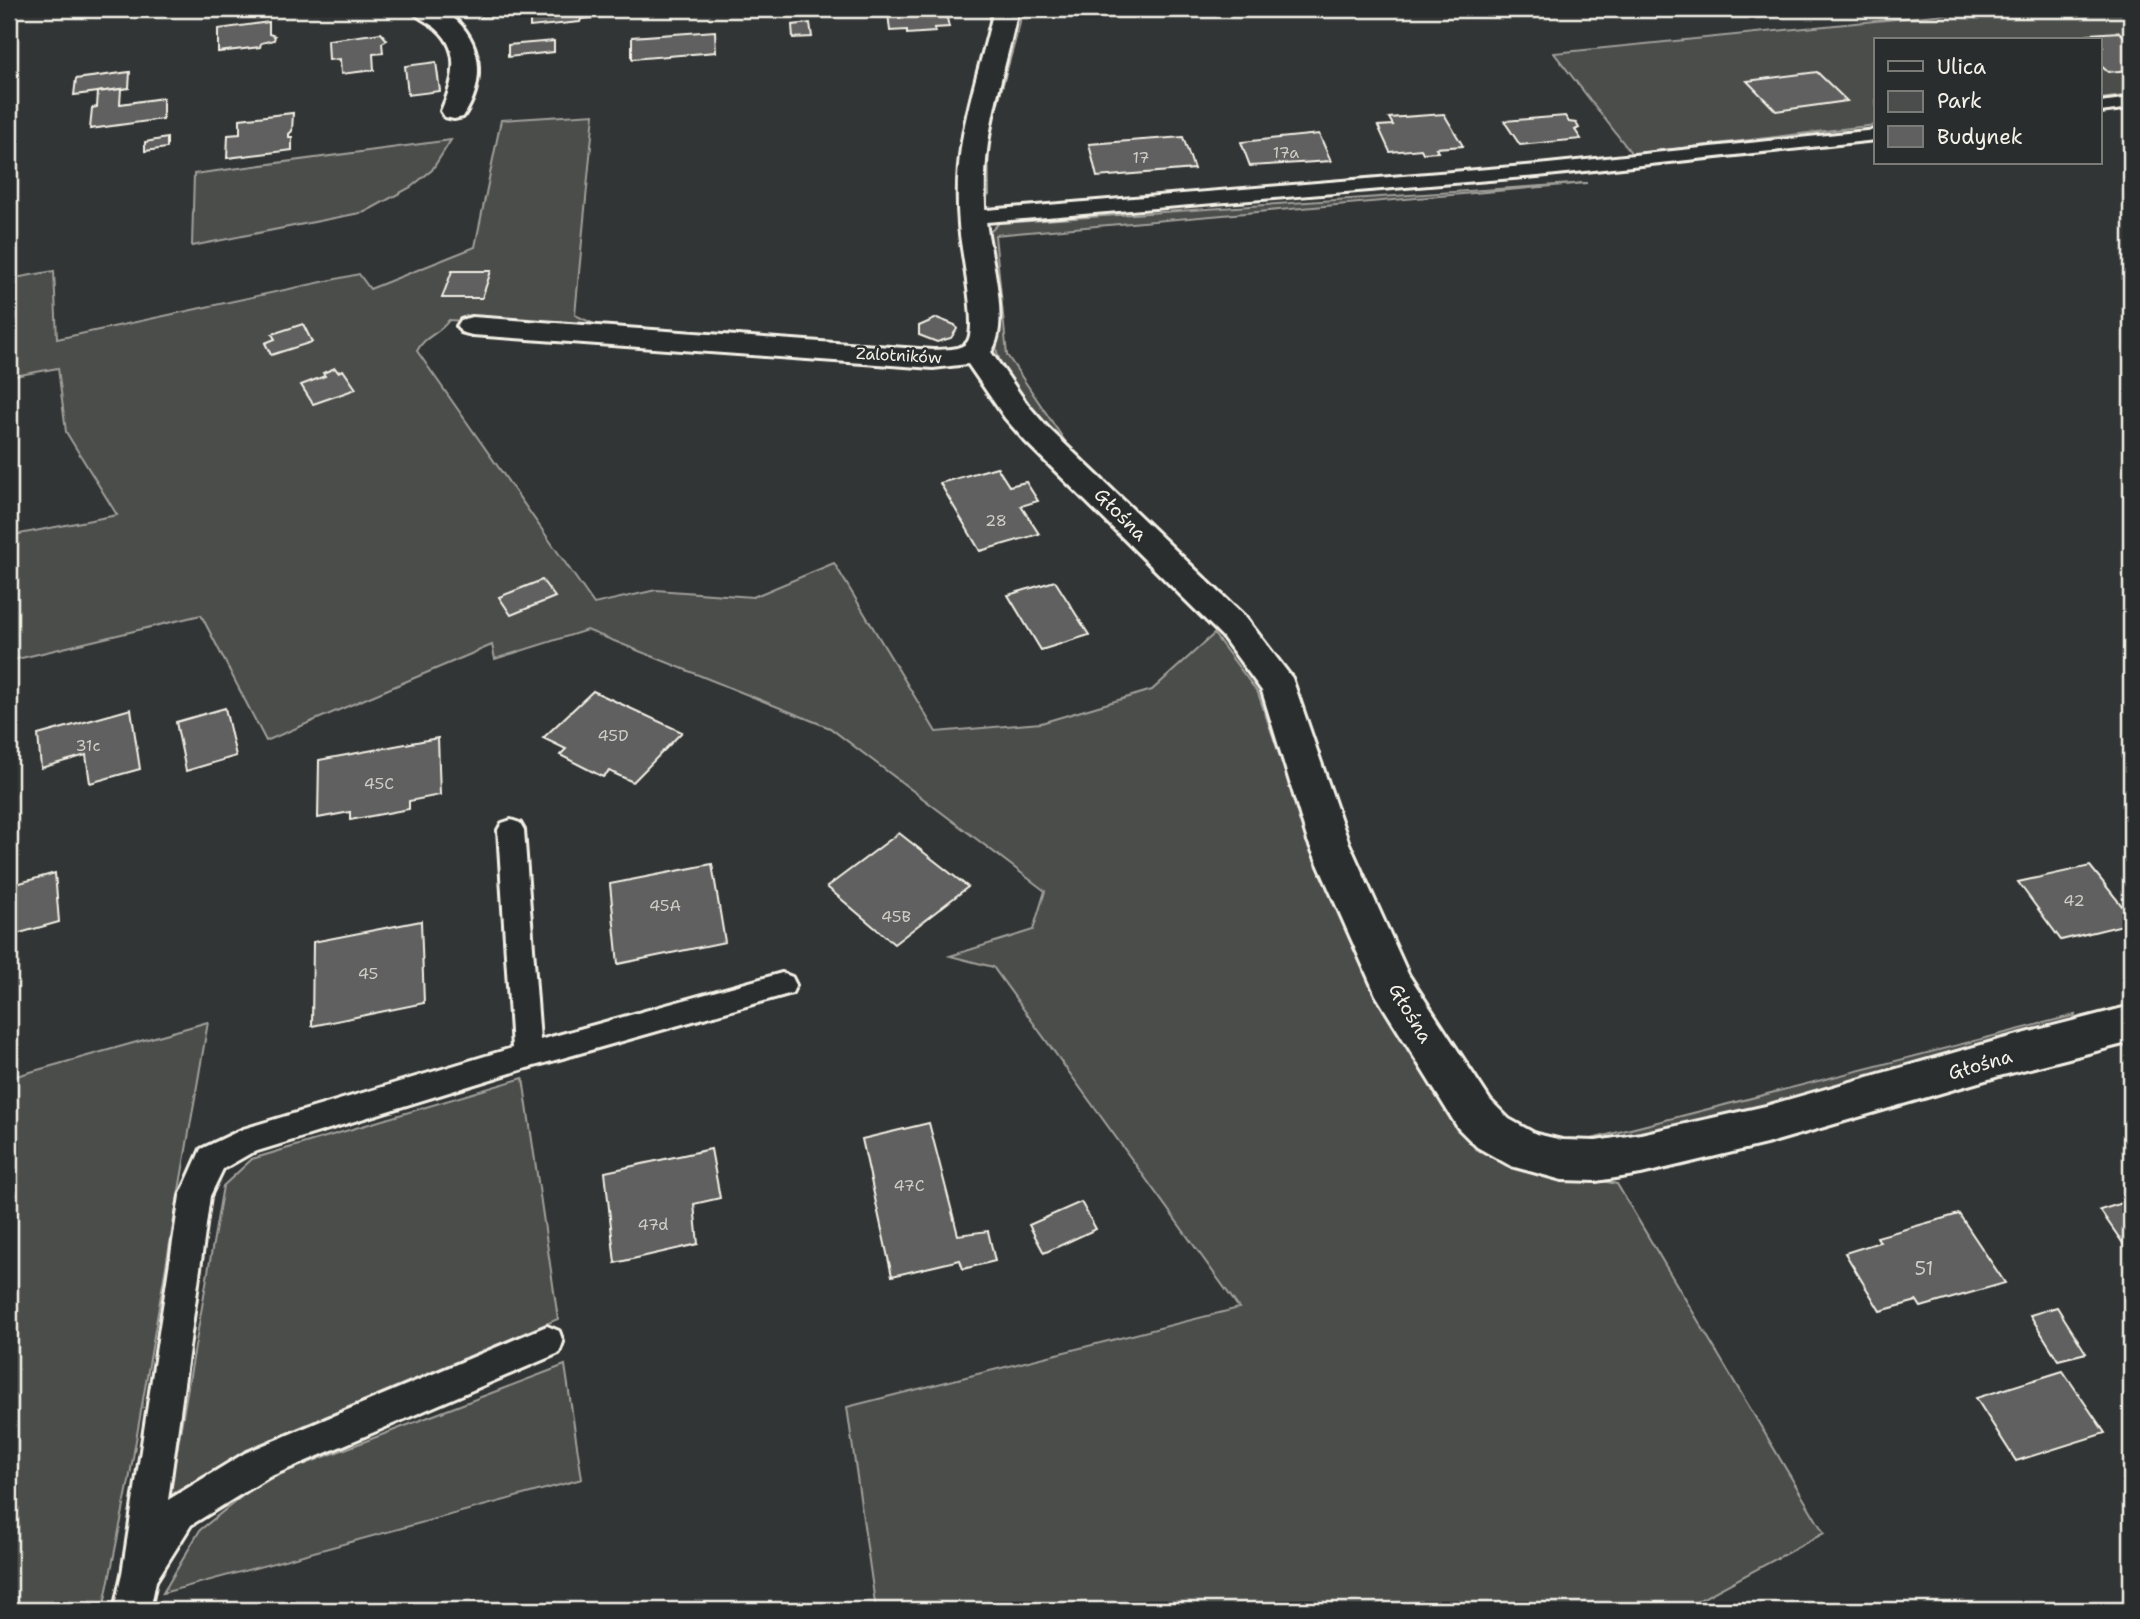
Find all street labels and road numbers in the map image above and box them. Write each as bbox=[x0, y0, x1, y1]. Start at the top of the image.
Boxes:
street label: Zalotników bbox=[856, 343, 942, 368]
street label: Głośna bbox=[1089, 482, 1153, 546]
street label: Głośna bbox=[1383, 979, 1438, 1048]
street label: Głośna bbox=[1945, 1043, 2015, 1085]

